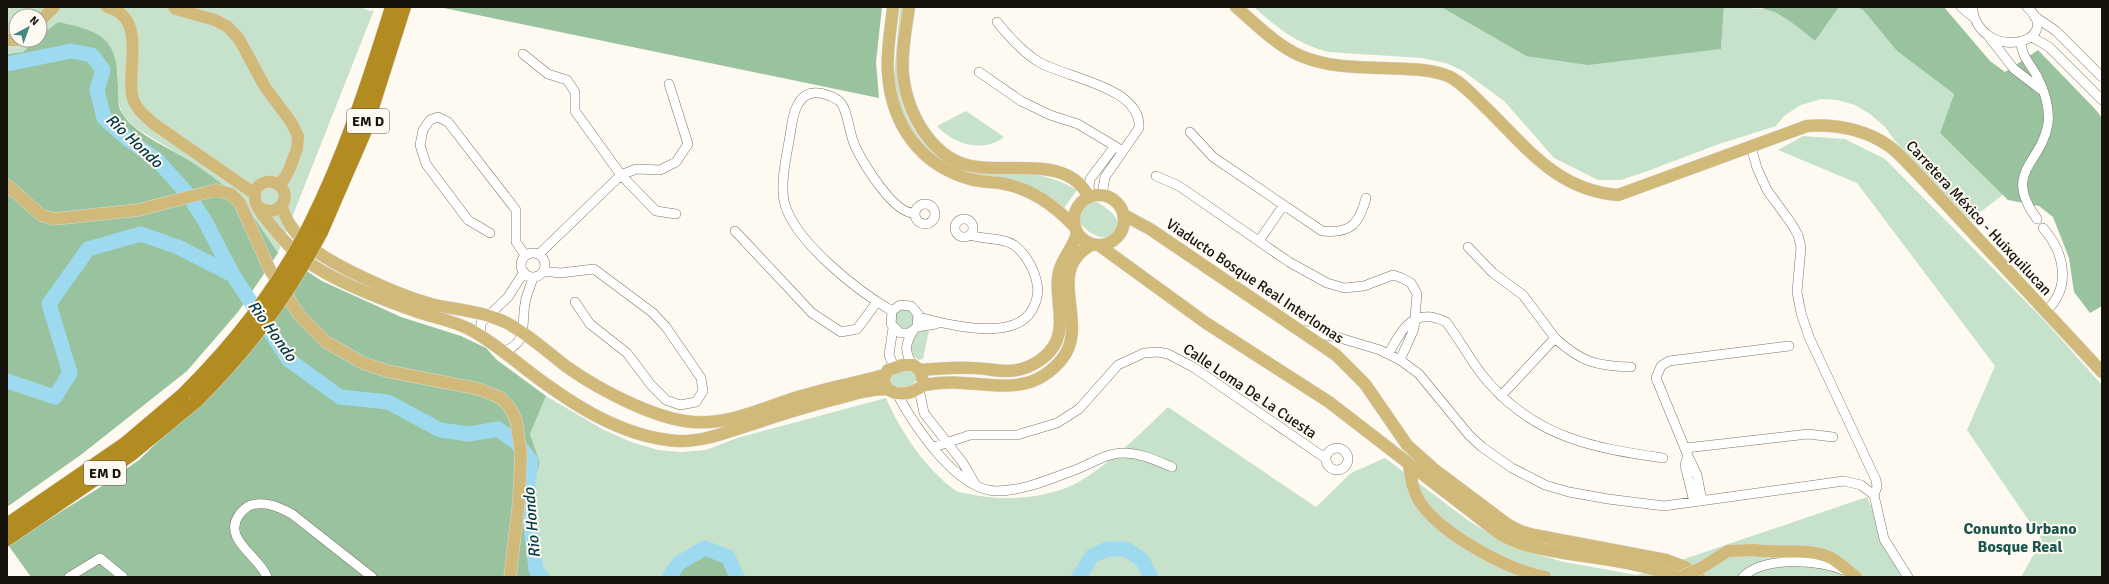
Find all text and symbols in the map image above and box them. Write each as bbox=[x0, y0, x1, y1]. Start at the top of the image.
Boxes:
north arrow bbox=[8, 8, 48, 48]
text: N bbox=[27, 13, 41, 28]
road number: EM D bbox=[347, 109, 389, 133]
water label: Río Hondo bbox=[101, 110, 167, 173]
street label: Carretera México - Huixquilucan bbox=[1902, 137, 2056, 299]
street label: Viaducto Bosque Real Interlomas bbox=[1163, 215, 1348, 348]
water label: Rio Hondo bbox=[243, 297, 301, 366]
street label: Calle Loma De La Cuesta bbox=[1180, 340, 1320, 442]
road number: EM D bbox=[84, 461, 126, 485]
water label: Rio Hondo bbox=[519, 486, 545, 559]
district label: Conunto Urbano Bosque Real bbox=[1963, 519, 2077, 557]

